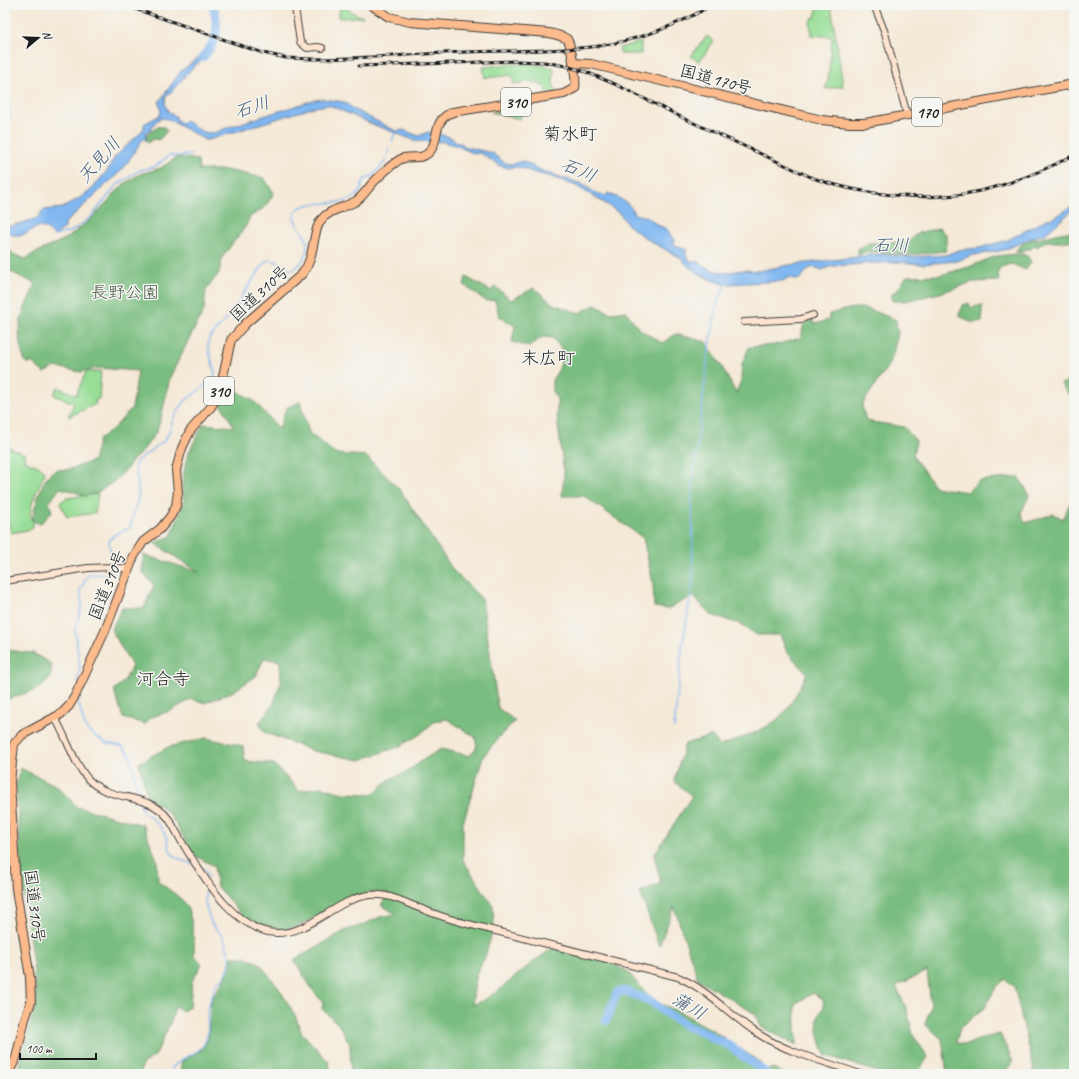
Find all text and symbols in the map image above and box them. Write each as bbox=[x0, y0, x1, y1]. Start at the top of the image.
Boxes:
north arrow bbox=[18, 18, 58, 58]
text: N bbox=[40, 29, 56, 42]
street label: 国道170号 bbox=[677, 60, 754, 99]
road number: 310 bbox=[501, 88, 531, 116]
water label: 石川 bbox=[231, 91, 273, 123]
road number: 170 bbox=[912, 98, 942, 126]
district label: 菊水町 bbox=[543, 123, 597, 145]
water label: 天見川 bbox=[73, 132, 125, 188]
water label: 石川 bbox=[558, 153, 600, 187]
water label: 石川 bbox=[873, 234, 909, 256]
street label: 国道310号 bbox=[225, 260, 294, 326]
park label: 長野公園 bbox=[91, 282, 159, 303]
district label: 末広町 bbox=[521, 347, 575, 369]
road number: 310 bbox=[204, 377, 234, 405]
street label: 国道310号 bbox=[84, 547, 131, 623]
district label: 河合寺 bbox=[136, 668, 190, 690]
street label: 国道310号 bbox=[20, 868, 49, 944]
water label: 蒲川 bbox=[668, 987, 710, 1025]
scale bar bbox=[20, 1035, 96, 1061]
text: 100 m bbox=[26, 1041, 53, 1057]

